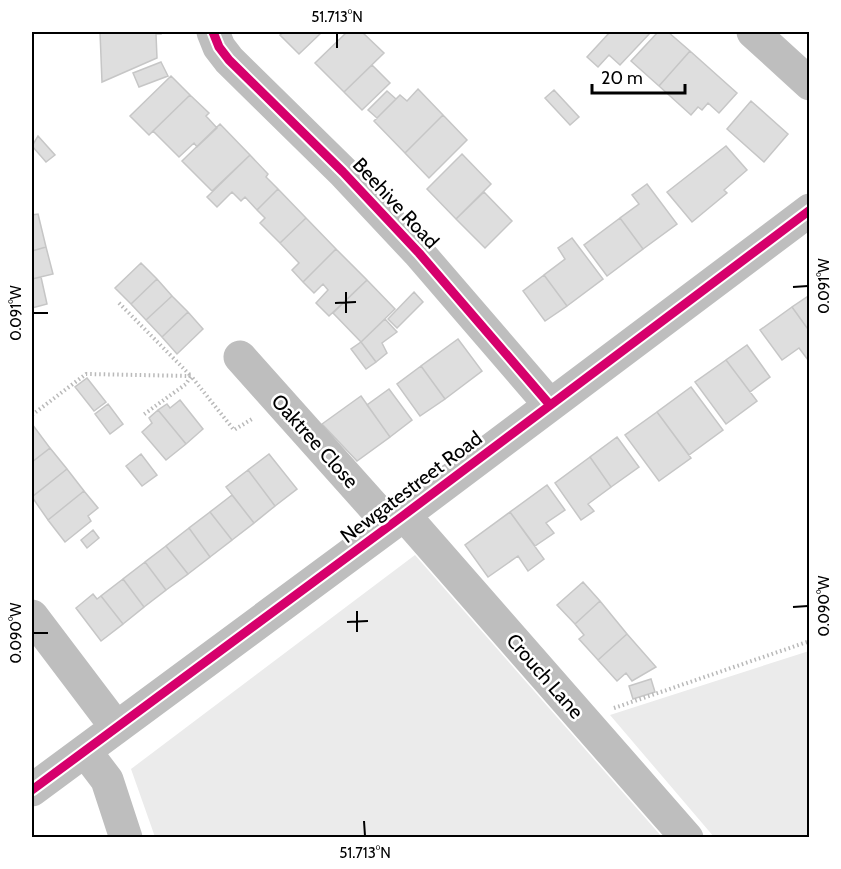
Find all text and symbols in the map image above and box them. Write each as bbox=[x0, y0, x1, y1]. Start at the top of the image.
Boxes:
text: 51.713°N bbox=[311, 8, 363, 26]
scale bar bbox=[592, 57, 685, 95]
text: 20 m bbox=[601, 67, 643, 89]
street label: Beehive Road bbox=[348, 153, 444, 253]
text: 0.091°W bbox=[815, 257, 833, 314]
text: 0.091°W bbox=[7, 284, 25, 341]
street label: Oaktree Close bbox=[267, 389, 363, 493]
street label: Newgatestreet Road bbox=[336, 426, 486, 548]
text: 0.090°W bbox=[815, 575, 833, 637]
text: 0.090°W bbox=[7, 602, 25, 664]
street label: Crouch Lane bbox=[501, 628, 589, 724]
text: 51.713°N bbox=[339, 844, 391, 862]

